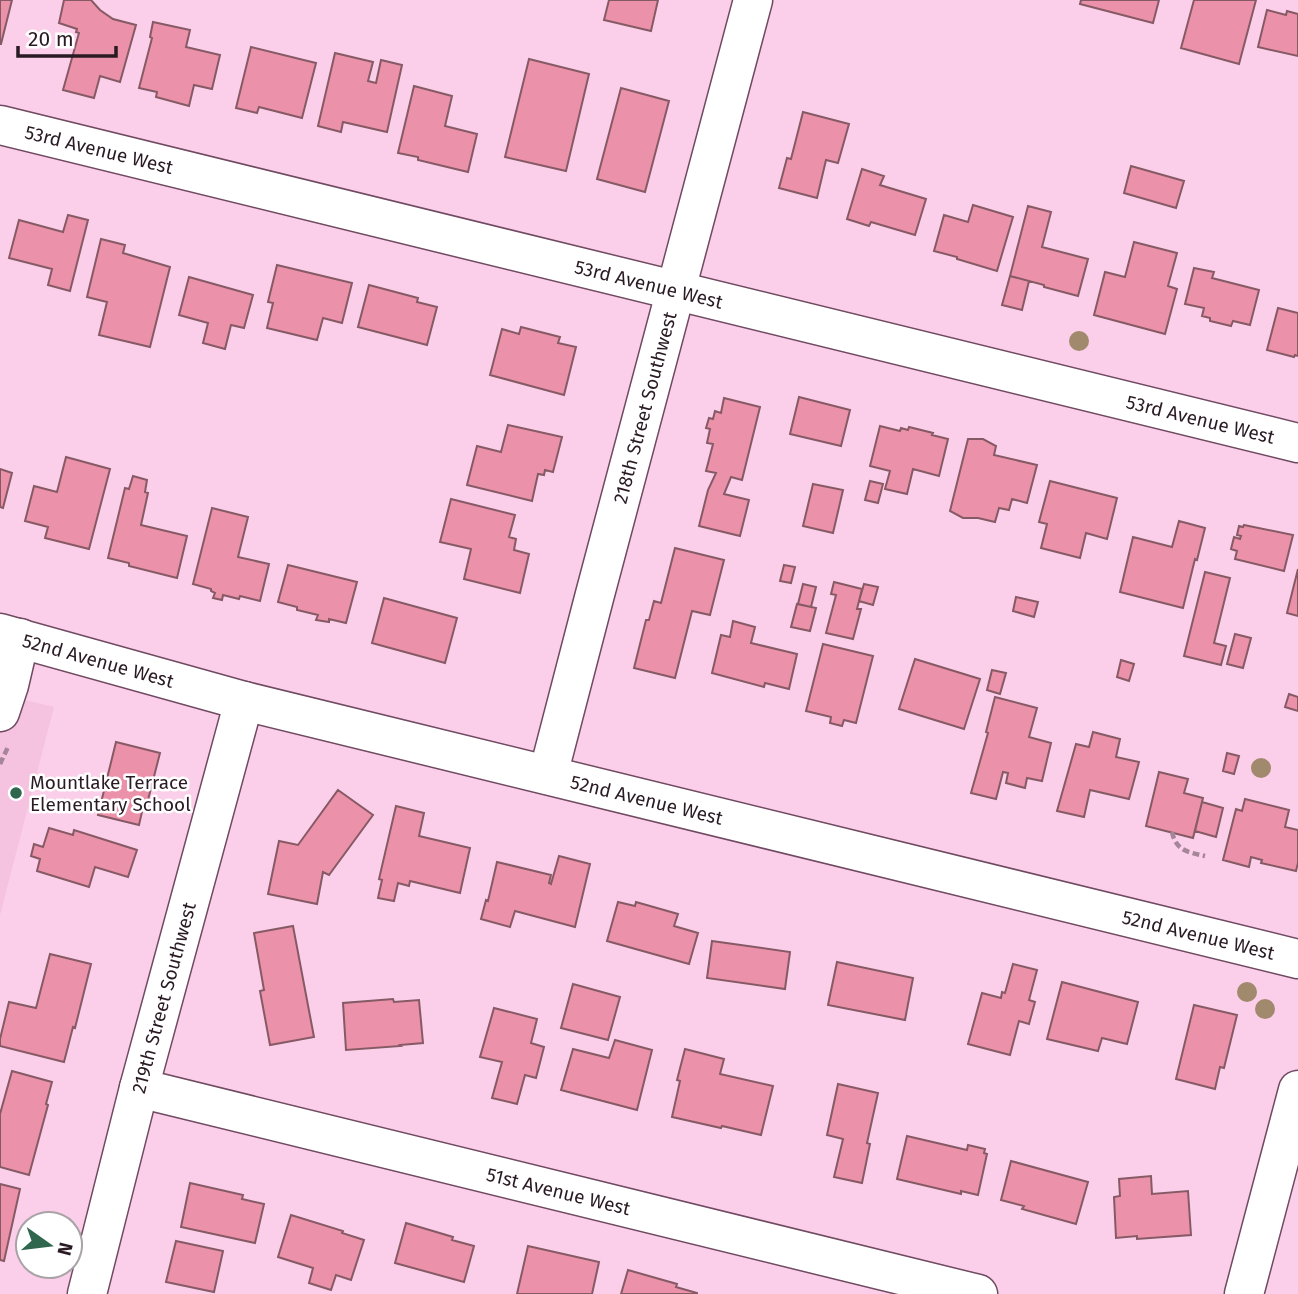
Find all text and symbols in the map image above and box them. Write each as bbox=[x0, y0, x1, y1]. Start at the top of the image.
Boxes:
scale bar bbox=[18, 14, 116, 58]
text: 20 m bbox=[28, 26, 74, 52]
street label: 53rd Avenue West bbox=[23, 120, 176, 179]
street label: 53rd Avenue West bbox=[572, 255, 725, 313]
street label: 218th Street Southwest bbox=[608, 309, 681, 506]
street label: 53rd Avenue West bbox=[1124, 390, 1277, 448]
street label: 52nd Avenue West bbox=[20, 628, 177, 692]
street label: 52nd Avenue West bbox=[568, 770, 725, 829]
place label: Mountlake Terrace Elementary School bbox=[30, 771, 191, 816]
marker: Mountlake Terrace Elementary School bbox=[8, 785, 24, 801]
street label: 219th Street Southwest bbox=[127, 899, 200, 1096]
street label: 52nd Avenue West bbox=[1120, 905, 1277, 964]
street label: 51st Avenue West bbox=[484, 1162, 633, 1220]
north arrow bbox=[14, 1210, 84, 1280]
text: N bbox=[52, 1240, 78, 1258]

